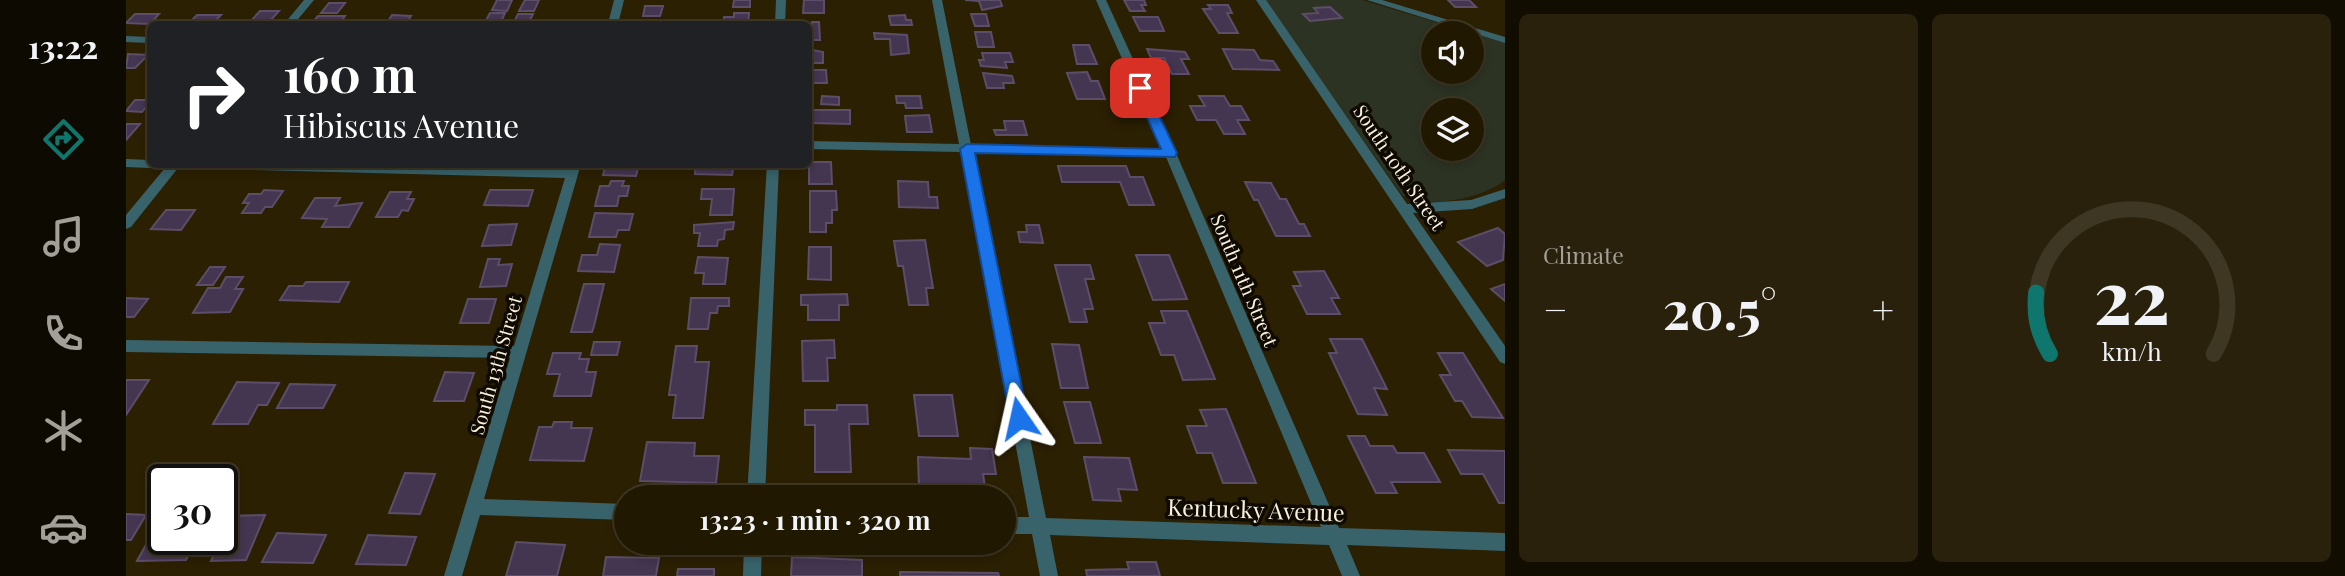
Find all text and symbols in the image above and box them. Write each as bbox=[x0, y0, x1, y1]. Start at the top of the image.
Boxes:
map controls bbox=[1421, 21, 1484, 161]
button: sound bbox=[1421, 21, 1484, 84]
text: 13:22 bbox=[28, 24, 98, 67]
text: 160 m bbox=[283, 40, 417, 105]
icon: right bbox=[168, 49, 259, 140]
pin bbox=[1110, 58, 1170, 118]
icon: arrive bbox=[1121, 69, 1159, 107]
button: layers bbox=[1421, 98, 1484, 161]
street label: South 10th Street bbox=[1348, 99, 1452, 235]
text: Hibiscus Avenue bbox=[283, 103, 519, 146]
icon: directions bbox=[39, 115, 88, 164]
street label: South 11th Street bbox=[1205, 210, 1285, 351]
icon: music bbox=[39, 212, 88, 261]
text: Climate bbox=[1543, 239, 1624, 270]
text: 22 bbox=[2093, 245, 2170, 342]
text: 20.5° bbox=[1663, 274, 1777, 343]
text: − bbox=[1543, 283, 1568, 334]
text: + bbox=[1872, 283, 1894, 334]
street label: South 13th Street bbox=[463, 292, 527, 437]
icon: phone bbox=[39, 309, 88, 358]
text: km/h bbox=[2102, 334, 2162, 367]
position arrow bbox=[982, 381, 1056, 455]
icon: climate bbox=[39, 406, 88, 455]
speed limit sign: 30 bbox=[147, 464, 238, 555]
street label: Kentucky Avenue bbox=[1167, 490, 1345, 528]
text: 13:23 · 1 min · 320 m bbox=[700, 502, 930, 537]
icon: car bbox=[39, 503, 88, 552]

